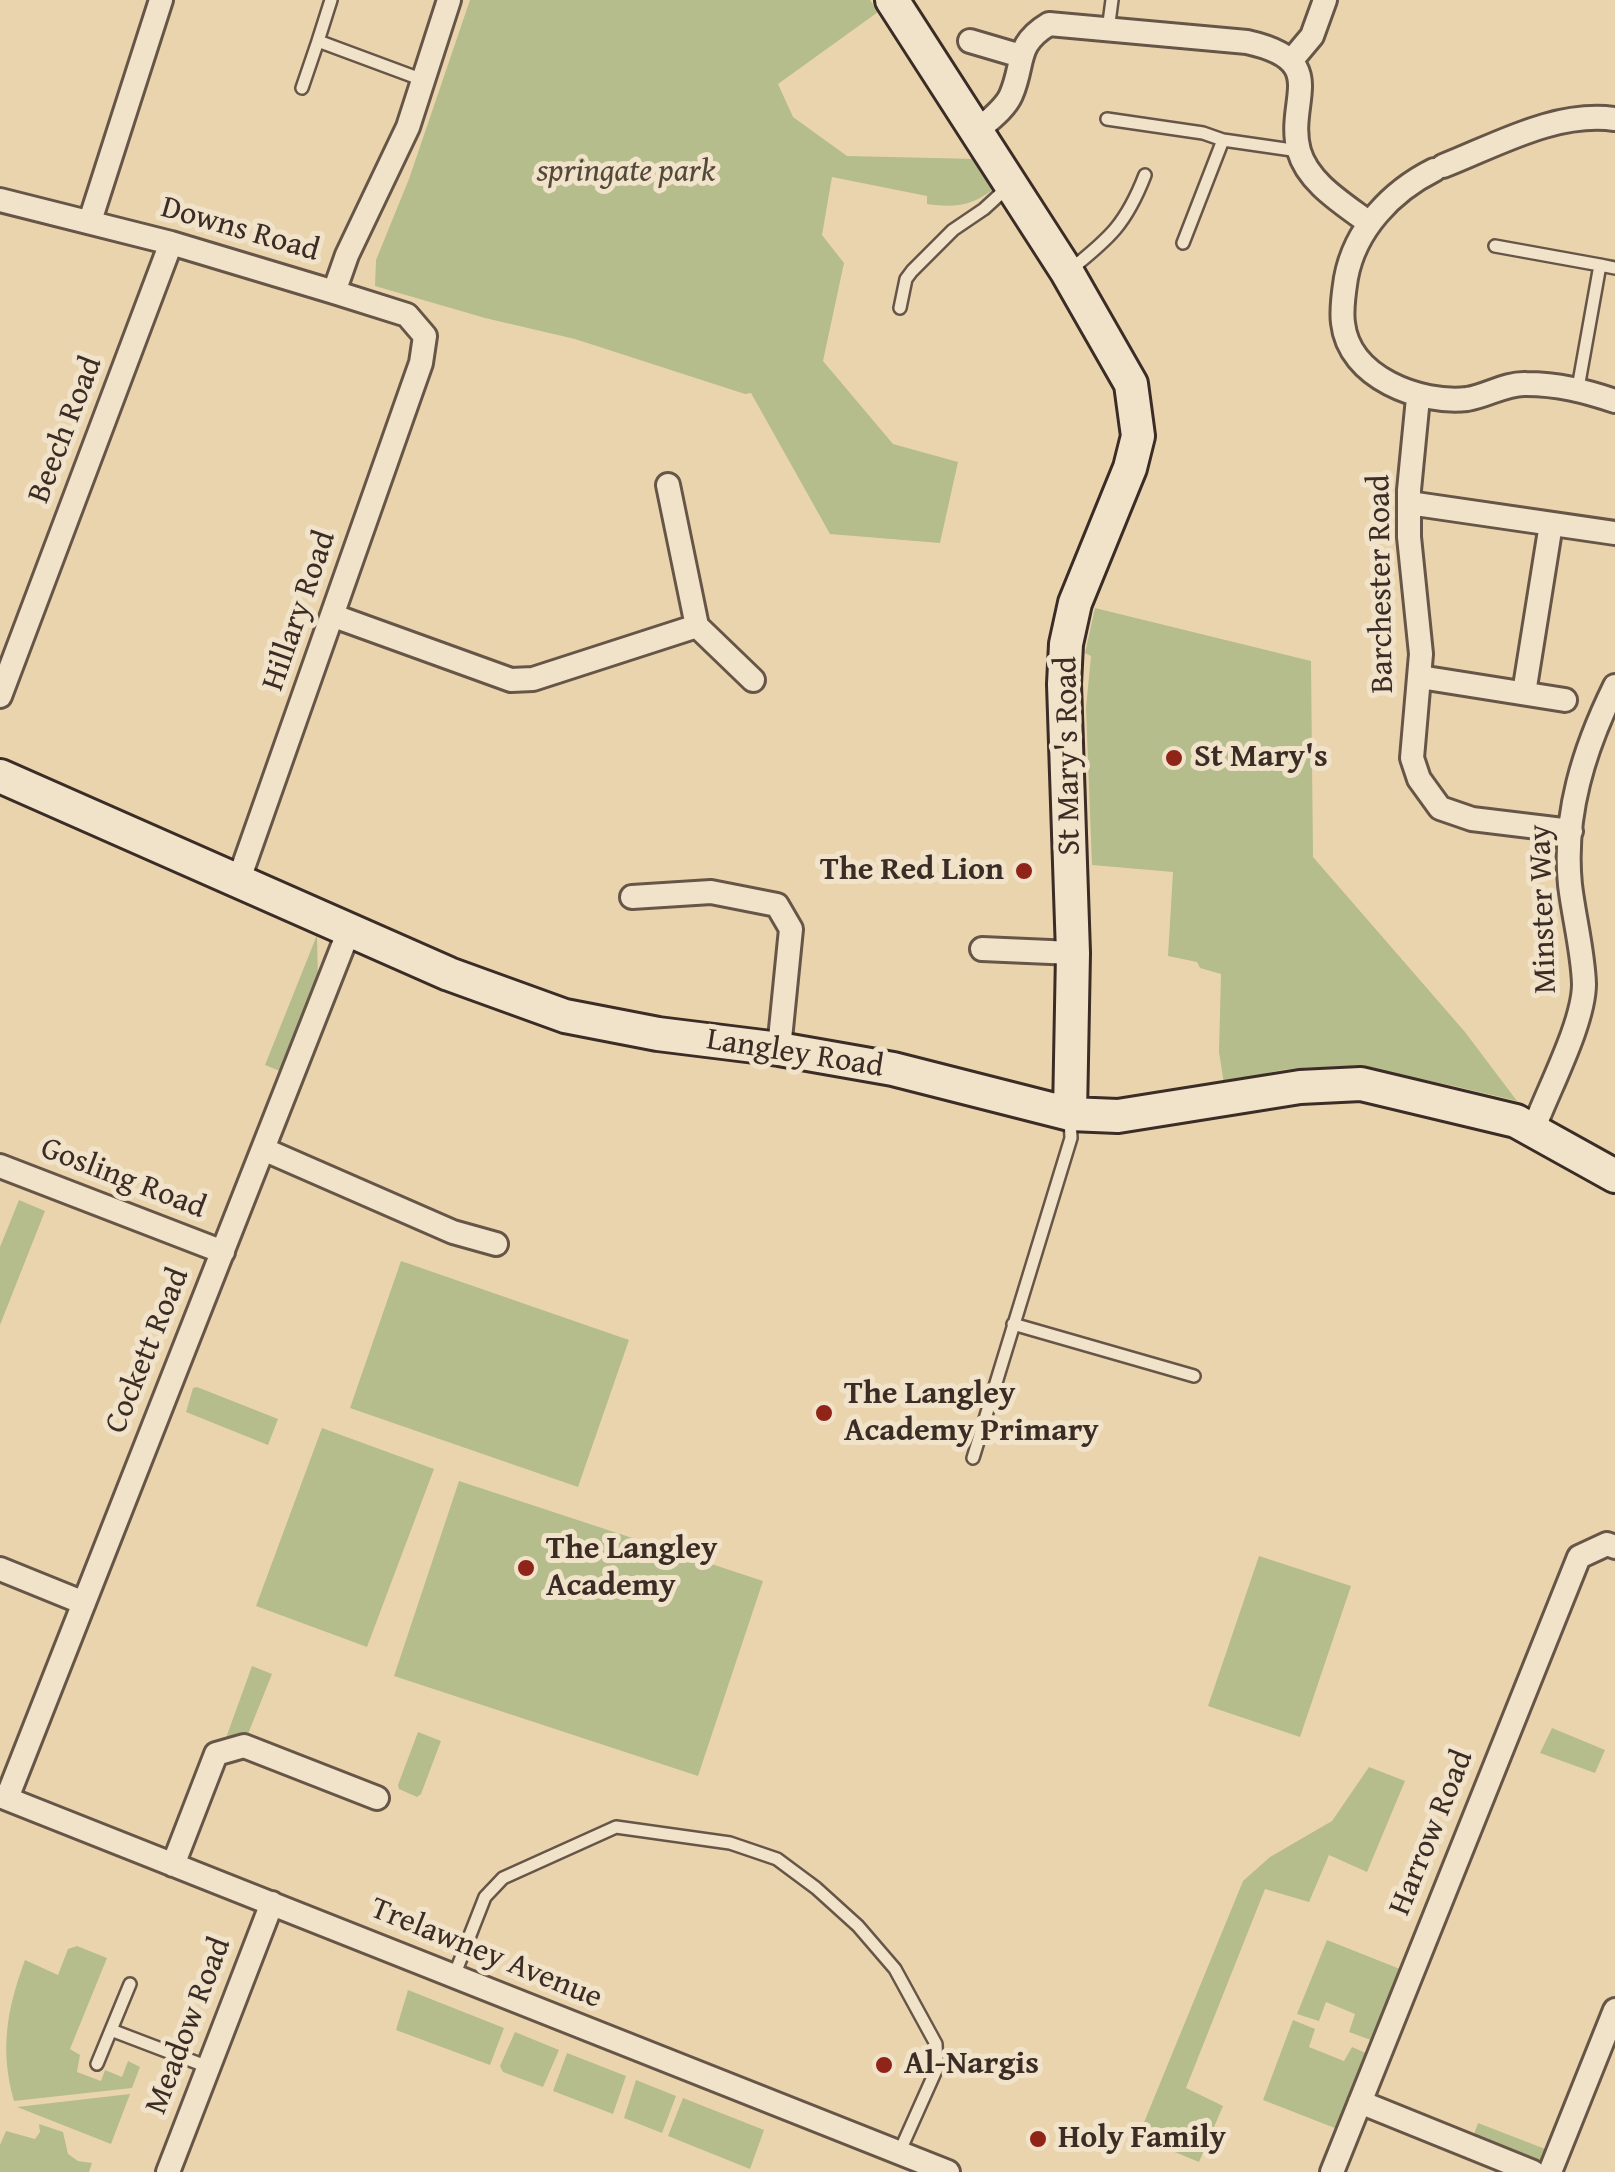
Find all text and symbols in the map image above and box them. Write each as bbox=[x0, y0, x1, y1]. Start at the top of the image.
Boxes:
park label: springate park bbox=[537, 154, 715, 192]
street label: Downs Road bbox=[157, 189, 323, 271]
street label: Beech Road bbox=[21, 351, 111, 509]
street label: Barchester Road bbox=[1361, 474, 1403, 694]
street label: Hillary Road bbox=[255, 526, 345, 696]
street label: St Mary's Road bbox=[1048, 656, 1090, 856]
place label: St Mary's bbox=[1194, 739, 1328, 777]
marker: St Mary's bbox=[1163, 747, 1185, 769]
street label: Minster Way bbox=[1522, 824, 1566, 994]
place label: The Red Lion bbox=[820, 852, 1004, 890]
marker: The Red Lion bbox=[1013, 860, 1035, 882]
street label: Langley Road bbox=[704, 1021, 886, 1087]
street label: Gosling Road bbox=[35, 1130, 211, 1228]
street label: Cockett Road bbox=[97, 1263, 199, 1439]
place label: The Langley Academy Primary bbox=[844, 1376, 1099, 1451]
marker: The Langley Academy Primary bbox=[813, 1402, 835, 1424]
place label: The Langley Academy bbox=[546, 1531, 717, 1606]
marker: The Langley Academy bbox=[515, 1557, 537, 1579]
street label: Harrow Road bbox=[1381, 1745, 1483, 1921]
street label: Trelawney Avenue bbox=[365, 1890, 607, 2018]
street label: Meadow Road bbox=[138, 1932, 240, 2120]
place label: Al-Nargis bbox=[904, 2046, 1039, 2084]
marker: Al-Nargis bbox=[873, 2054, 895, 2076]
place label: Holy Family bbox=[1058, 2120, 1226, 2158]
marker: Holy Family bbox=[1027, 2128, 1049, 2150]

